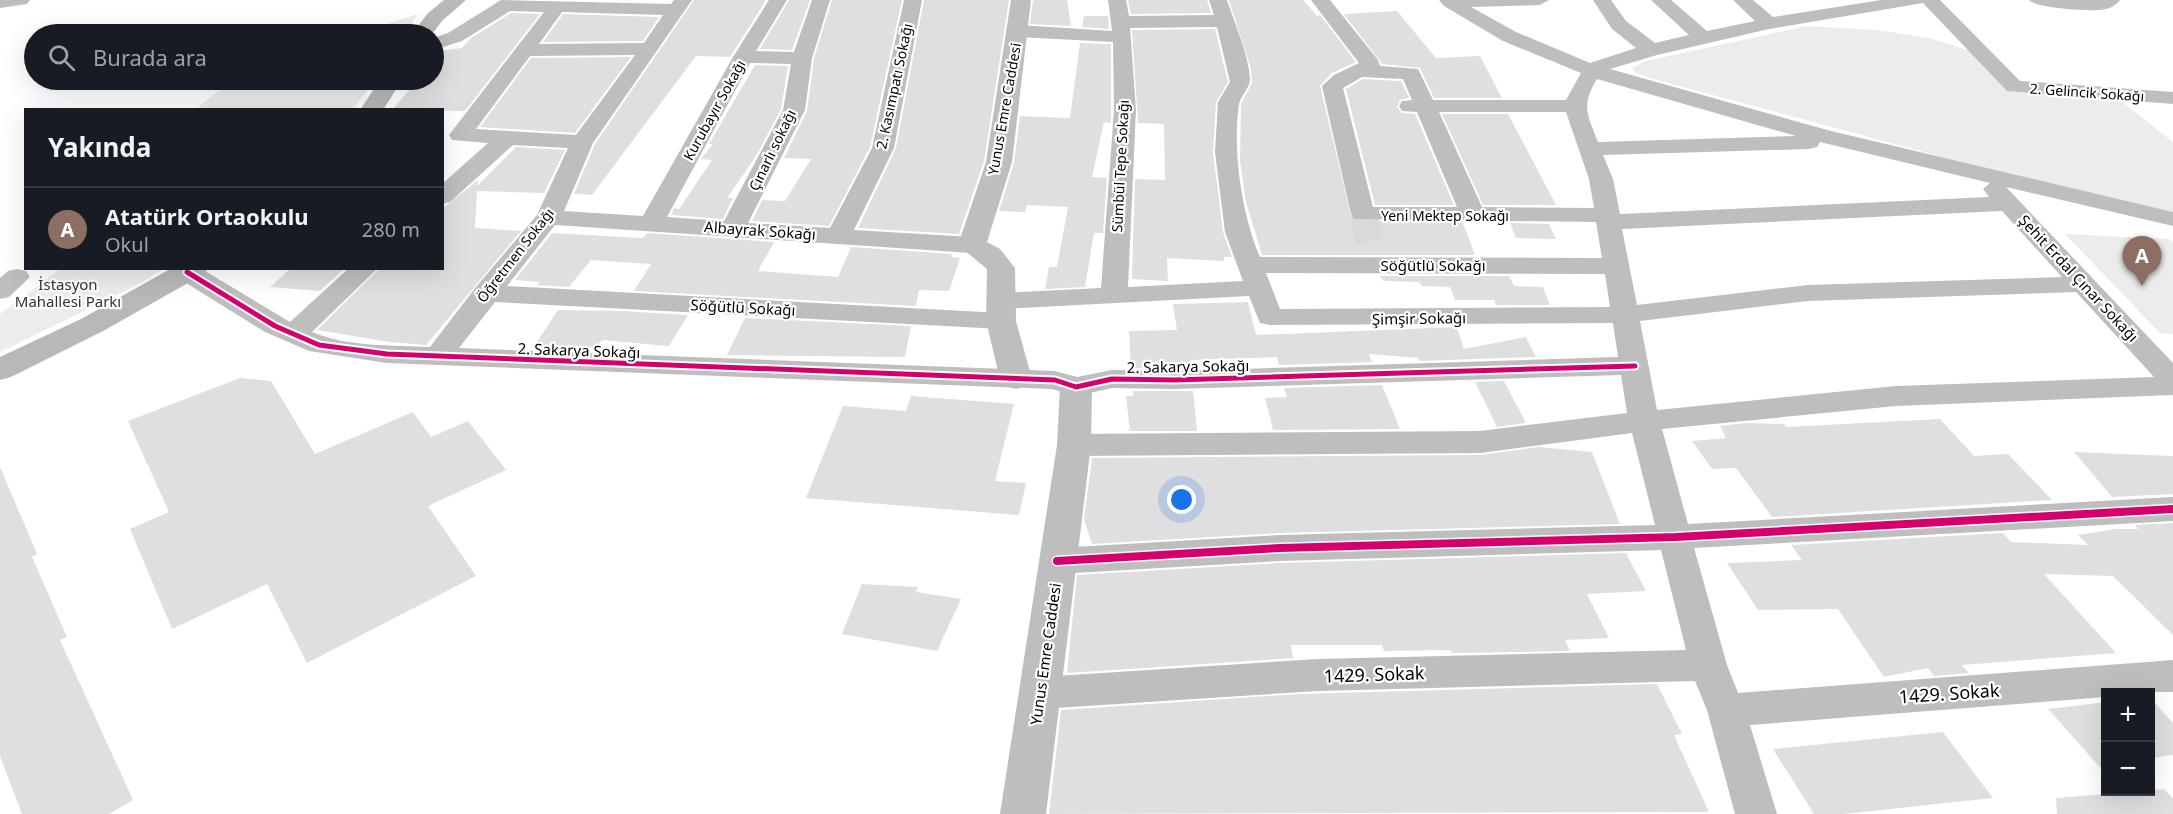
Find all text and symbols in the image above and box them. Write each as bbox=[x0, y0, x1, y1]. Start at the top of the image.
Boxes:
street label: 2. Kasımpatı Sokağı bbox=[871, 22, 917, 150]
search box bbox=[24, 24, 444, 90]
icon: search bbox=[45, 41, 78, 74]
street label: Yunus Emre Caddesi bbox=[983, 41, 1025, 177]
text: Burada ara bbox=[93, 42, 207, 72]
street label: Kurubayır Sokağı bbox=[679, 56, 749, 164]
street label: 2. Gelincik Sokağı bbox=[2029, 79, 2145, 105]
street label: Sümbül Tepe Sokağı bbox=[1107, 99, 1133, 233]
street label: Çınarlı sokağı bbox=[744, 106, 800, 194]
text: Yakında bbox=[48, 129, 151, 165]
text: Atatürk Ortaokulu bbox=[105, 201, 309, 231]
street label: Öğretmen Sokağı bbox=[472, 204, 558, 306]
street label: Yeni Mektep Sokağı bbox=[1381, 206, 1509, 225]
street label: Şehit Erdal Çınar Sokağı bbox=[2015, 210, 2143, 346]
text: A bbox=[61, 216, 74, 243]
text: 280 m bbox=[362, 216, 420, 243]
street label: Albayrak Sokağı bbox=[704, 216, 816, 244]
text: Okul bbox=[105, 231, 149, 258]
pin: A bbox=[2122, 236, 2162, 286]
street label: Söğütlü Sokağı bbox=[1380, 255, 1486, 275]
park label: İstasyon Mahallesi Parkı bbox=[15, 274, 121, 311]
street label: Söğütlü Sokağı bbox=[690, 294, 796, 320]
street label: Şimşir Sokağı bbox=[1372, 307, 1466, 329]
street label: 2. Sakarya Sokağı bbox=[517, 338, 641, 362]
street label: 2. Sakarya Sokağı bbox=[1127, 355, 1249, 377]
your location bbox=[1167, 485, 1196, 514]
street label: Yunus Emre Caddesi bbox=[1025, 582, 1065, 726]
street label: 1429. Sokak bbox=[1323, 660, 1425, 688]
street label: 1429. Sokak bbox=[1898, 677, 2000, 708]
map controls bbox=[2101, 688, 2155, 796]
button: + bbox=[2101, 688, 2155, 742]
button: − bbox=[2101, 742, 2155, 796]

